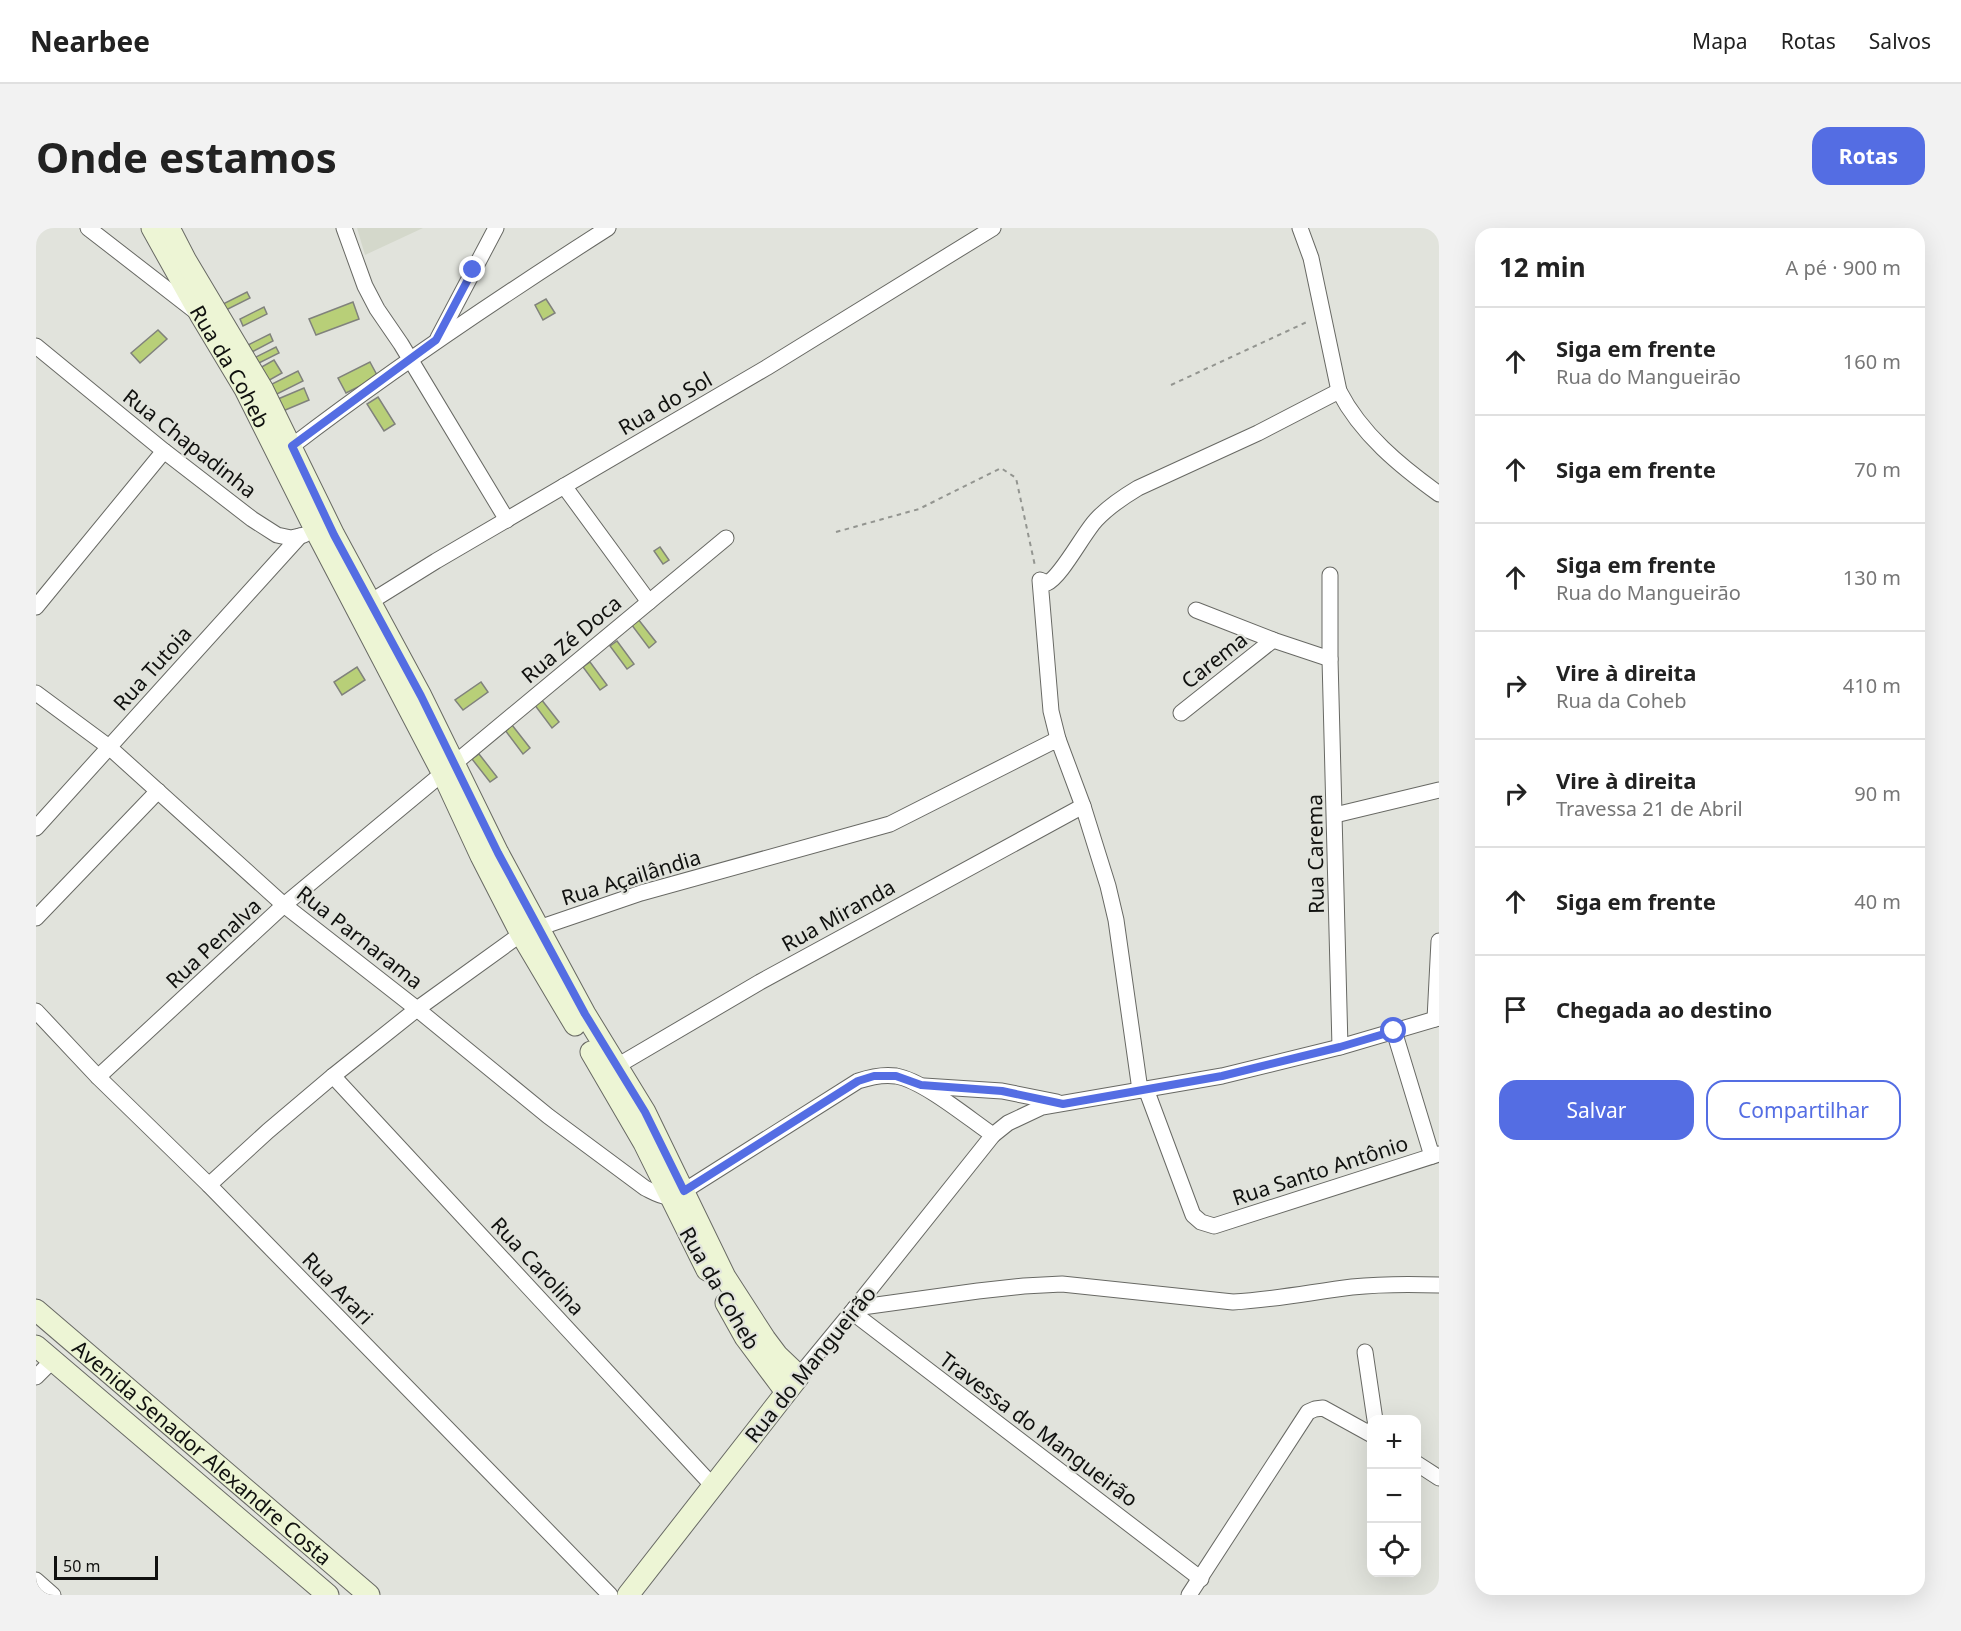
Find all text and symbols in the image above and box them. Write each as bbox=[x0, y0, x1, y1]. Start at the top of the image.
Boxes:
text: Nearbee bbox=[30, 22, 150, 60]
text: Mapa bbox=[1692, 27, 1748, 55]
text: Rotas bbox=[1781, 27, 1836, 55]
text: Salvos bbox=[1869, 27, 1931, 55]
button: Rotas bbox=[1812, 127, 1925, 185]
text: Onde estamos bbox=[36, 128, 337, 185]
text: 12 min bbox=[1499, 249, 1586, 285]
text: A pé · 900 m bbox=[1785, 254, 1901, 281]
route end bbox=[459, 256, 485, 282]
street label: Rua da Coheb bbox=[184, 300, 276, 433]
text: Siga em frente bbox=[1556, 333, 1716, 363]
icon: ahead bbox=[1499, 345, 1532, 378]
text: 160 m bbox=[1843, 348, 1901, 375]
text: Rua do Mangueirão bbox=[1556, 363, 1741, 390]
street label: Rua do Sol bbox=[613, 365, 717, 441]
street label: Rua Chapadinha bbox=[118, 382, 262, 504]
icon: ahead bbox=[1499, 453, 1532, 486]
text: Siga em frente bbox=[1556, 454, 1716, 484]
text: 70 m bbox=[1854, 456, 1901, 483]
text: Siga em frente bbox=[1556, 549, 1716, 579]
icon: ahead bbox=[1499, 561, 1532, 594]
text: 130 m bbox=[1843, 564, 1901, 591]
text: Rua do Mangueirão bbox=[1556, 579, 1741, 606]
street label: Rua Zé Doca bbox=[515, 589, 627, 689]
street label: Rua Tutoia bbox=[107, 620, 197, 716]
street label: Carema bbox=[1175, 625, 1253, 695]
text: Vire à direita bbox=[1556, 657, 1696, 687]
icon: right bbox=[1499, 669, 1532, 702]
text: 410 m bbox=[1843, 672, 1901, 699]
text: Rua da Coheb bbox=[1556, 687, 1687, 714]
text: Vire à direita bbox=[1556, 765, 1696, 795]
icon: right bbox=[1499, 777, 1532, 810]
text: 90 m bbox=[1854, 780, 1901, 807]
street label: Rua Carema bbox=[1300, 794, 1330, 914]
text: Travessa 21 de Abril bbox=[1556, 795, 1743, 822]
street label: Rua Açailândia bbox=[558, 843, 704, 911]
street label: Rua Miranda bbox=[776, 872, 900, 958]
street label: Rua Parnarama bbox=[291, 879, 429, 995]
icon: ahead bbox=[1499, 885, 1532, 918]
text: Siga em frente bbox=[1556, 886, 1716, 916]
text: 40 m bbox=[1854, 888, 1901, 915]
street label: Rua Penalva bbox=[159, 892, 267, 994]
icon: arrive bbox=[1499, 993, 1532, 1026]
text: Chegada ao destino bbox=[1556, 994, 1772, 1024]
route start bbox=[1380, 1017, 1406, 1043]
button: Salvar bbox=[1499, 1080, 1694, 1140]
button: Compartilhar bbox=[1706, 1080, 1901, 1140]
street label: Rua Santo Antônio bbox=[1229, 1128, 1411, 1212]
street label: Rua Carolina bbox=[485, 1211, 591, 1321]
street label: Rua da Coheb bbox=[674, 1222, 766, 1354]
street label: Rua Arari bbox=[296, 1246, 380, 1330]
street label: Rua do Mangueirão bbox=[738, 1280, 882, 1448]
street label: Avenida Senador Alexandre Costa bbox=[67, 1334, 338, 1571]
street label: Travessa do Mangueirão bbox=[934, 1345, 1144, 1513]
map controls bbox=[1367, 1415, 1421, 1577]
button: + bbox=[1367, 1415, 1421, 1469]
button: − bbox=[1367, 1469, 1421, 1523]
button: locate bbox=[1367, 1523, 1421, 1577]
scale bar bbox=[54, 1553, 158, 1580]
text: 50 m bbox=[63, 1555, 100, 1577]

